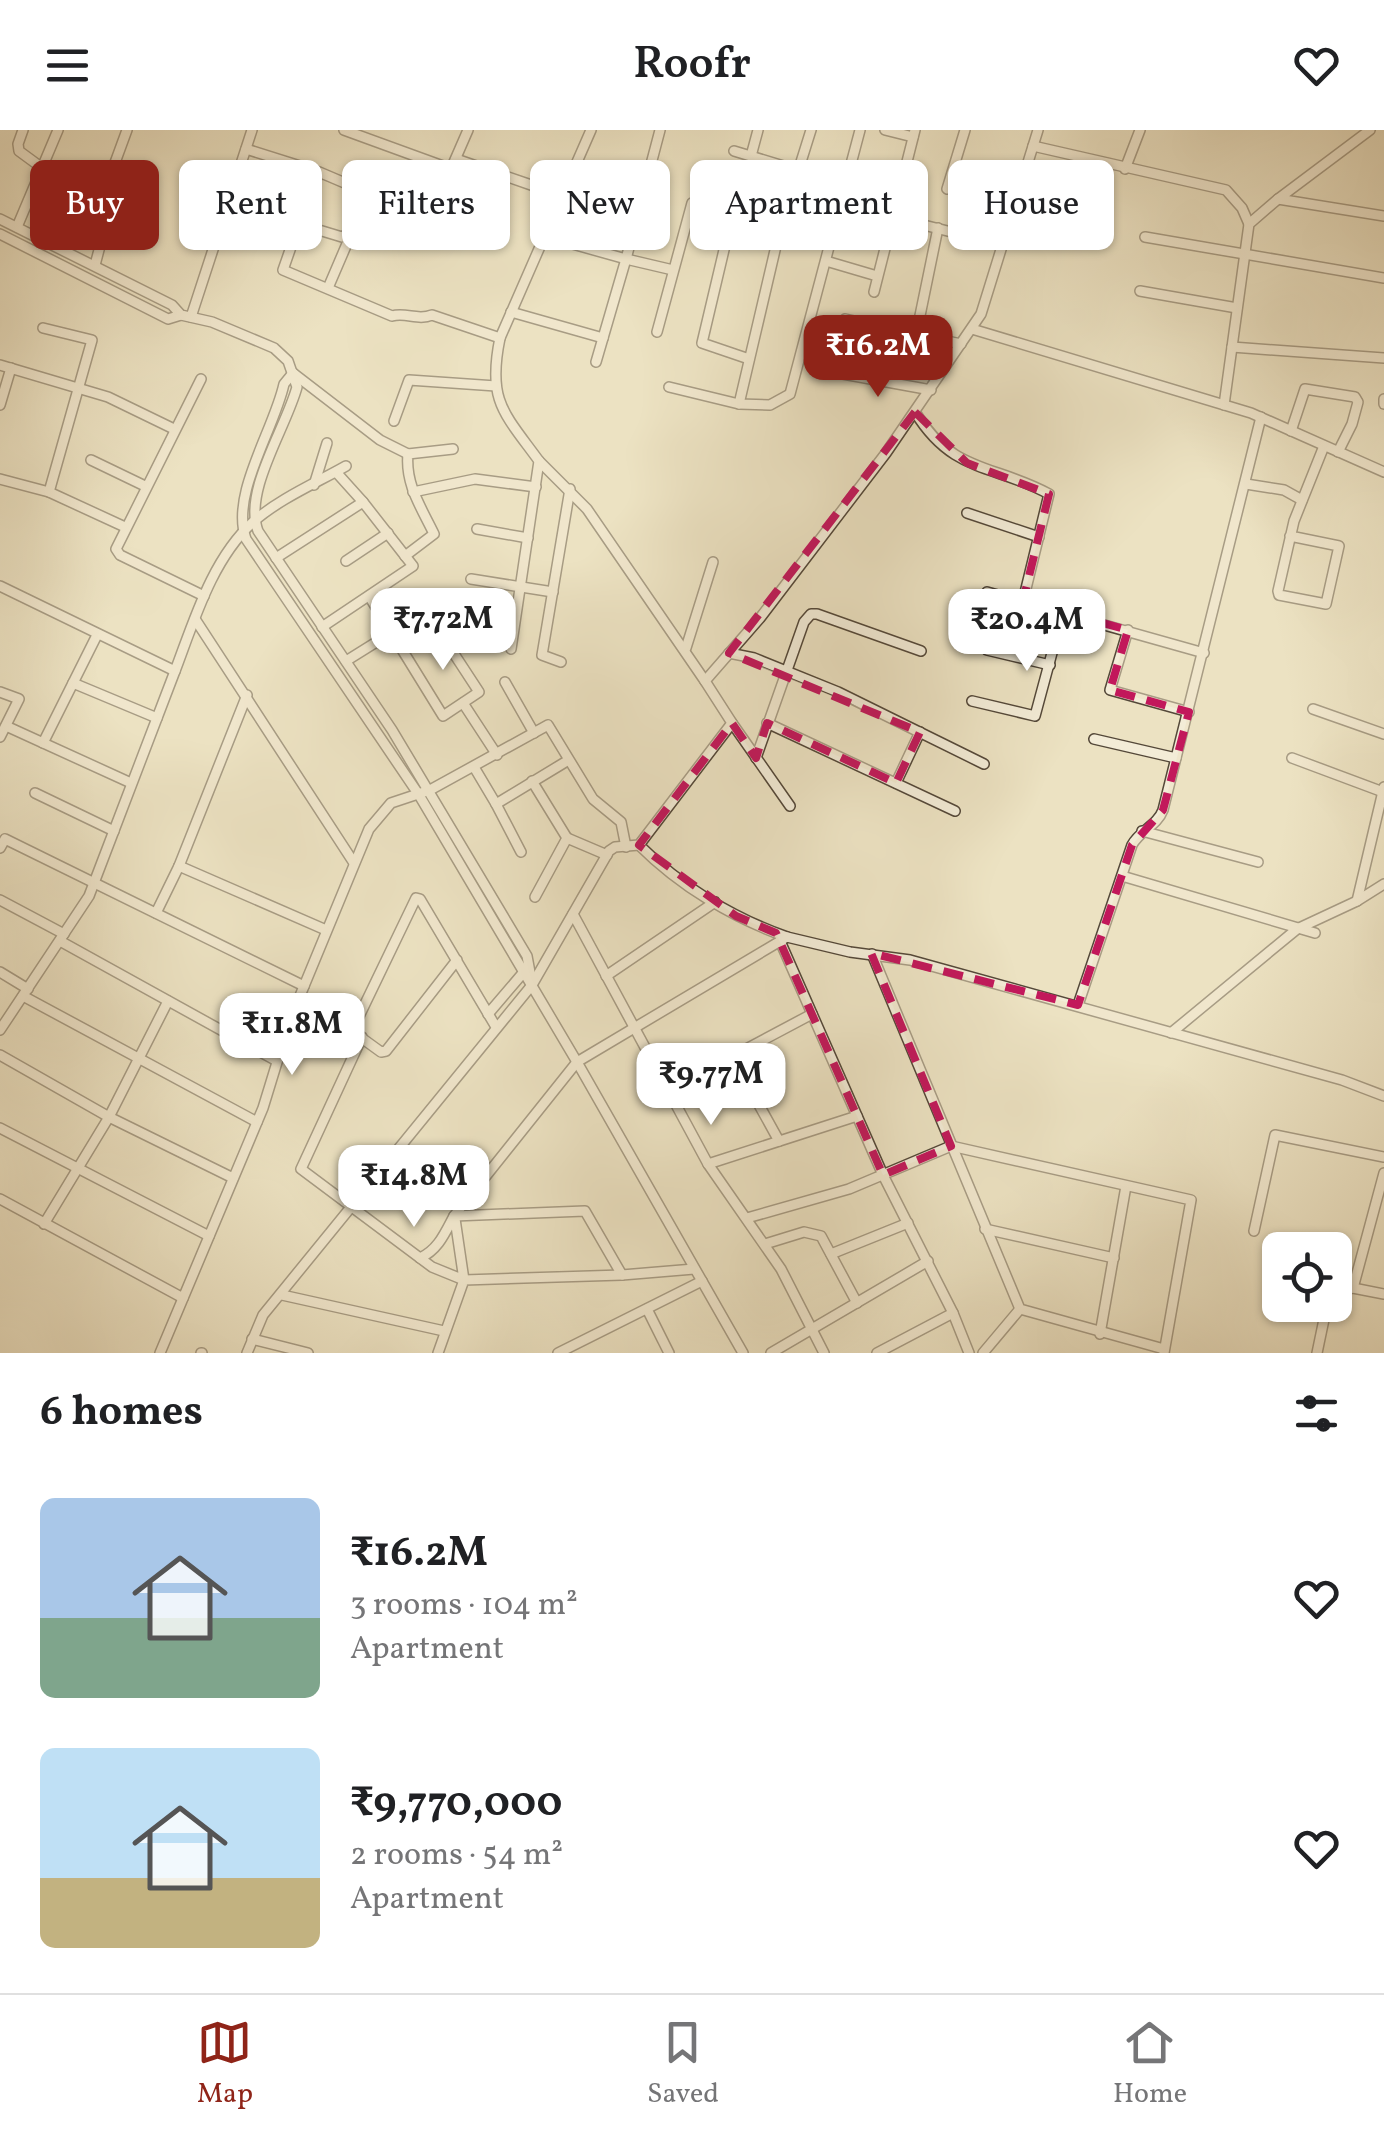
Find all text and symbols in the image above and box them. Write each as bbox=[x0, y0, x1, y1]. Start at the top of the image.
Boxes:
text: Roofr bbox=[633, 34, 751, 97]
icon: menu bbox=[40, 38, 95, 93]
icon: heart bbox=[1289, 38, 1344, 93]
chip: Buy bbox=[30, 160, 159, 250]
chip: Rent bbox=[179, 160, 322, 250]
chip: Filters bbox=[342, 160, 510, 250]
chip: New bbox=[530, 160, 670, 250]
chip: Apartment bbox=[690, 160, 928, 250]
chip: House bbox=[948, 160, 1114, 250]
pin: ₹16.2M bbox=[797, 315, 959, 400]
text: ₹16.2M bbox=[826, 325, 930, 369]
pin: ₹7.72M bbox=[362, 588, 524, 673]
pin: ₹20.4M bbox=[946, 589, 1108, 674]
text: ₹7.72M bbox=[393, 598, 493, 642]
text: ₹20.4M bbox=[970, 599, 1084, 643]
pin: ₹11.8M bbox=[211, 993, 373, 1078]
text: ₹11.8M bbox=[242, 1003, 342, 1047]
pin: ₹9.77M bbox=[630, 1043, 792, 1128]
text: ₹9.77M bbox=[658, 1053, 764, 1097]
pin: ₹14.8M bbox=[333, 1145, 495, 1230]
text: ₹14.8M bbox=[360, 1155, 468, 1199]
map controls bbox=[1262, 1232, 1352, 1322]
button: locate bbox=[1262, 1232, 1352, 1322]
text: 6 homes bbox=[40, 1384, 203, 1443]
icon: filters bbox=[1289, 1386, 1344, 1441]
text: ₹16.2M bbox=[350, 1525, 488, 1584]
icon: home bbox=[120, 1538, 240, 1658]
icon: heart bbox=[1289, 1571, 1344, 1626]
text: 3 rooms · 104 m² bbox=[350, 1584, 578, 1628]
text: Apartment bbox=[350, 1628, 504, 1672]
text: ₹9,770,000 bbox=[350, 1775, 562, 1834]
icon: home bbox=[120, 1788, 240, 1908]
icon: heart bbox=[1289, 1821, 1344, 1876]
text: 2 rooms · 54 m² bbox=[350, 1834, 563, 1878]
text: Apartment bbox=[350, 1878, 504, 1922]
tab: Map bbox=[197, 2015, 253, 2114]
tab: Saved bbox=[647, 2015, 719, 2114]
tab: Home bbox=[1113, 2015, 1187, 2114]

